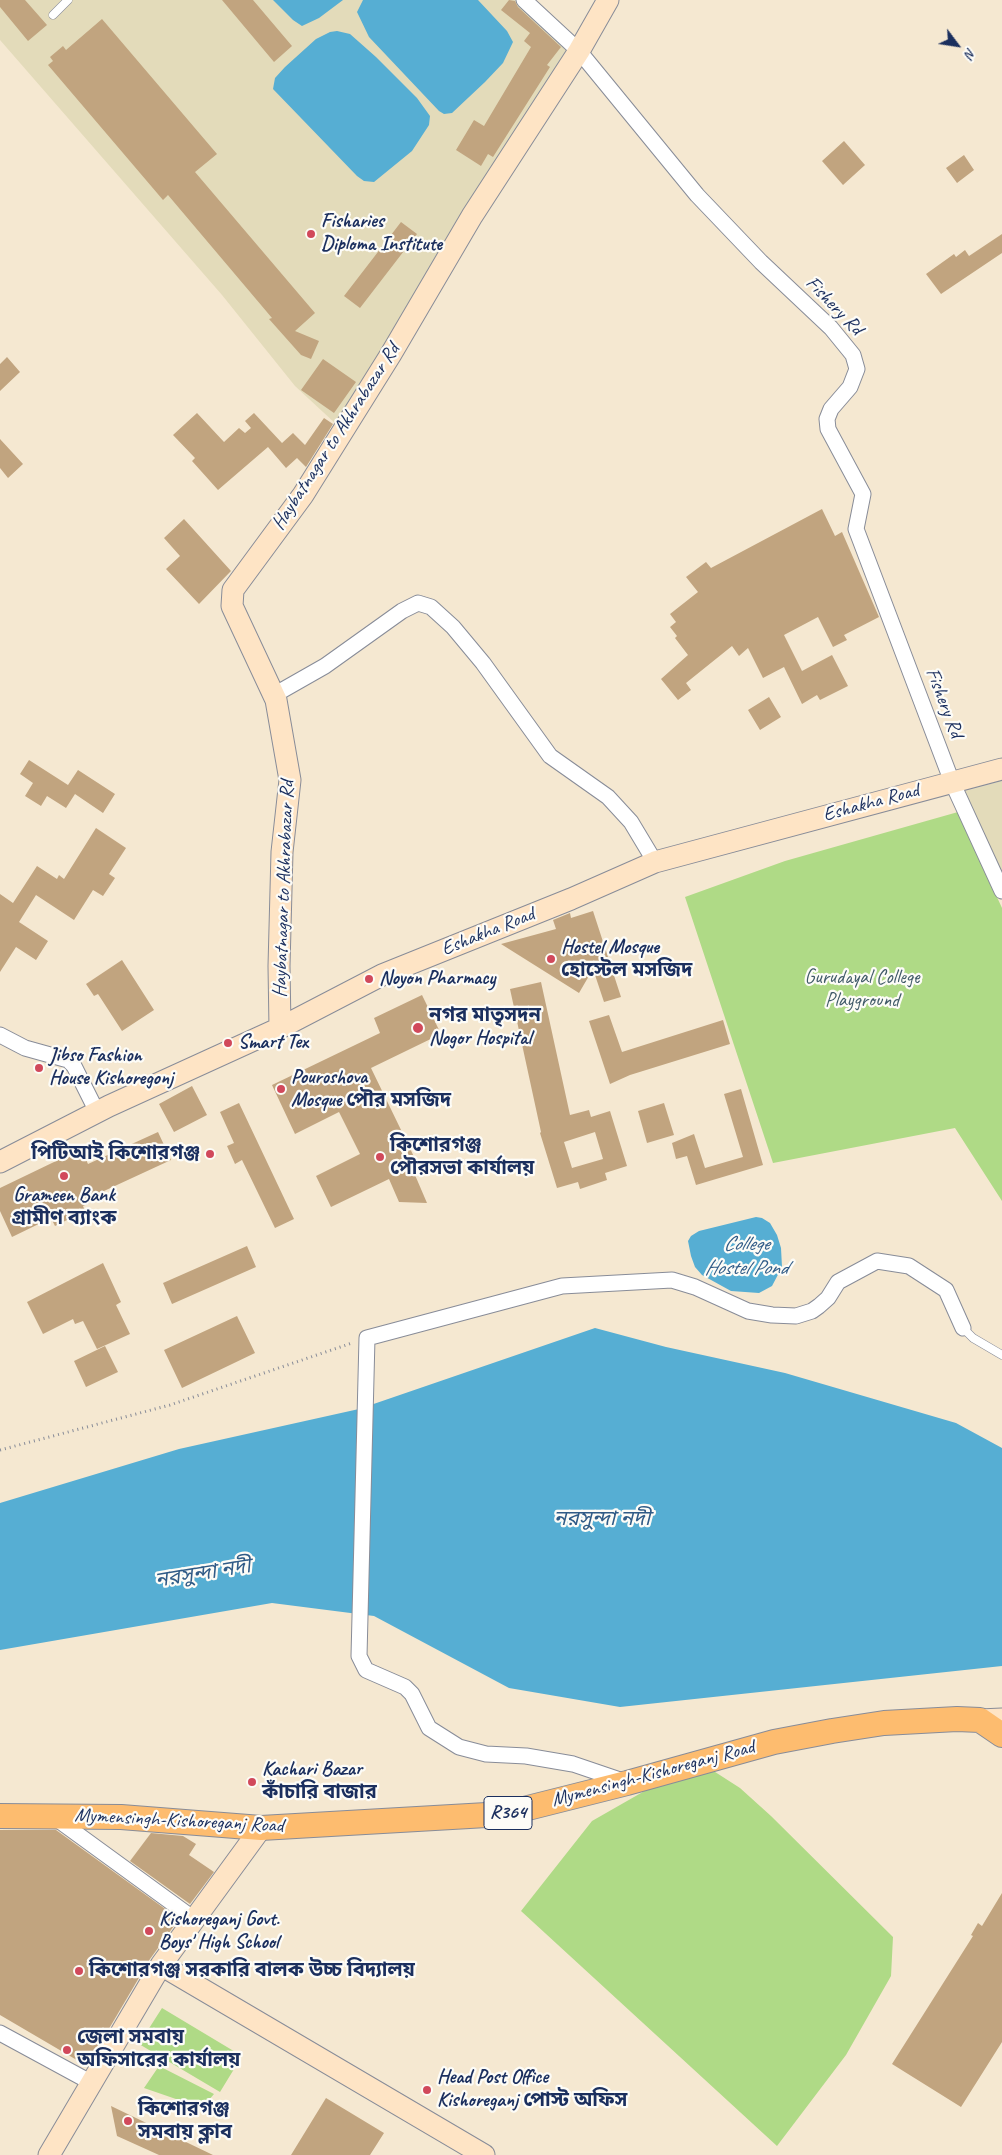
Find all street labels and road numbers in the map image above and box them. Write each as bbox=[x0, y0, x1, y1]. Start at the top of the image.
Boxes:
street label: Fishery Rd bbox=[800, 272, 868, 340]
street label: Haybatnagar to Akhrabazar Rd bbox=[267, 339, 405, 535]
street label: Fishery Rd bbox=[920, 665, 968, 741]
street label: Eshakha Road bbox=[820, 779, 922, 827]
street label: Haybatnagar to Akhrabazar Rd bbox=[268, 780, 300, 998]
street label: Eshakha Road bbox=[438, 902, 538, 962]
street label: Mymensingh-Kishoreganj Road bbox=[549, 1735, 757, 1813]
road number: R364 bbox=[484, 1796, 532, 1830]
street label: Mymensingh-Kishoreganj Road bbox=[74, 1804, 284, 1838]

